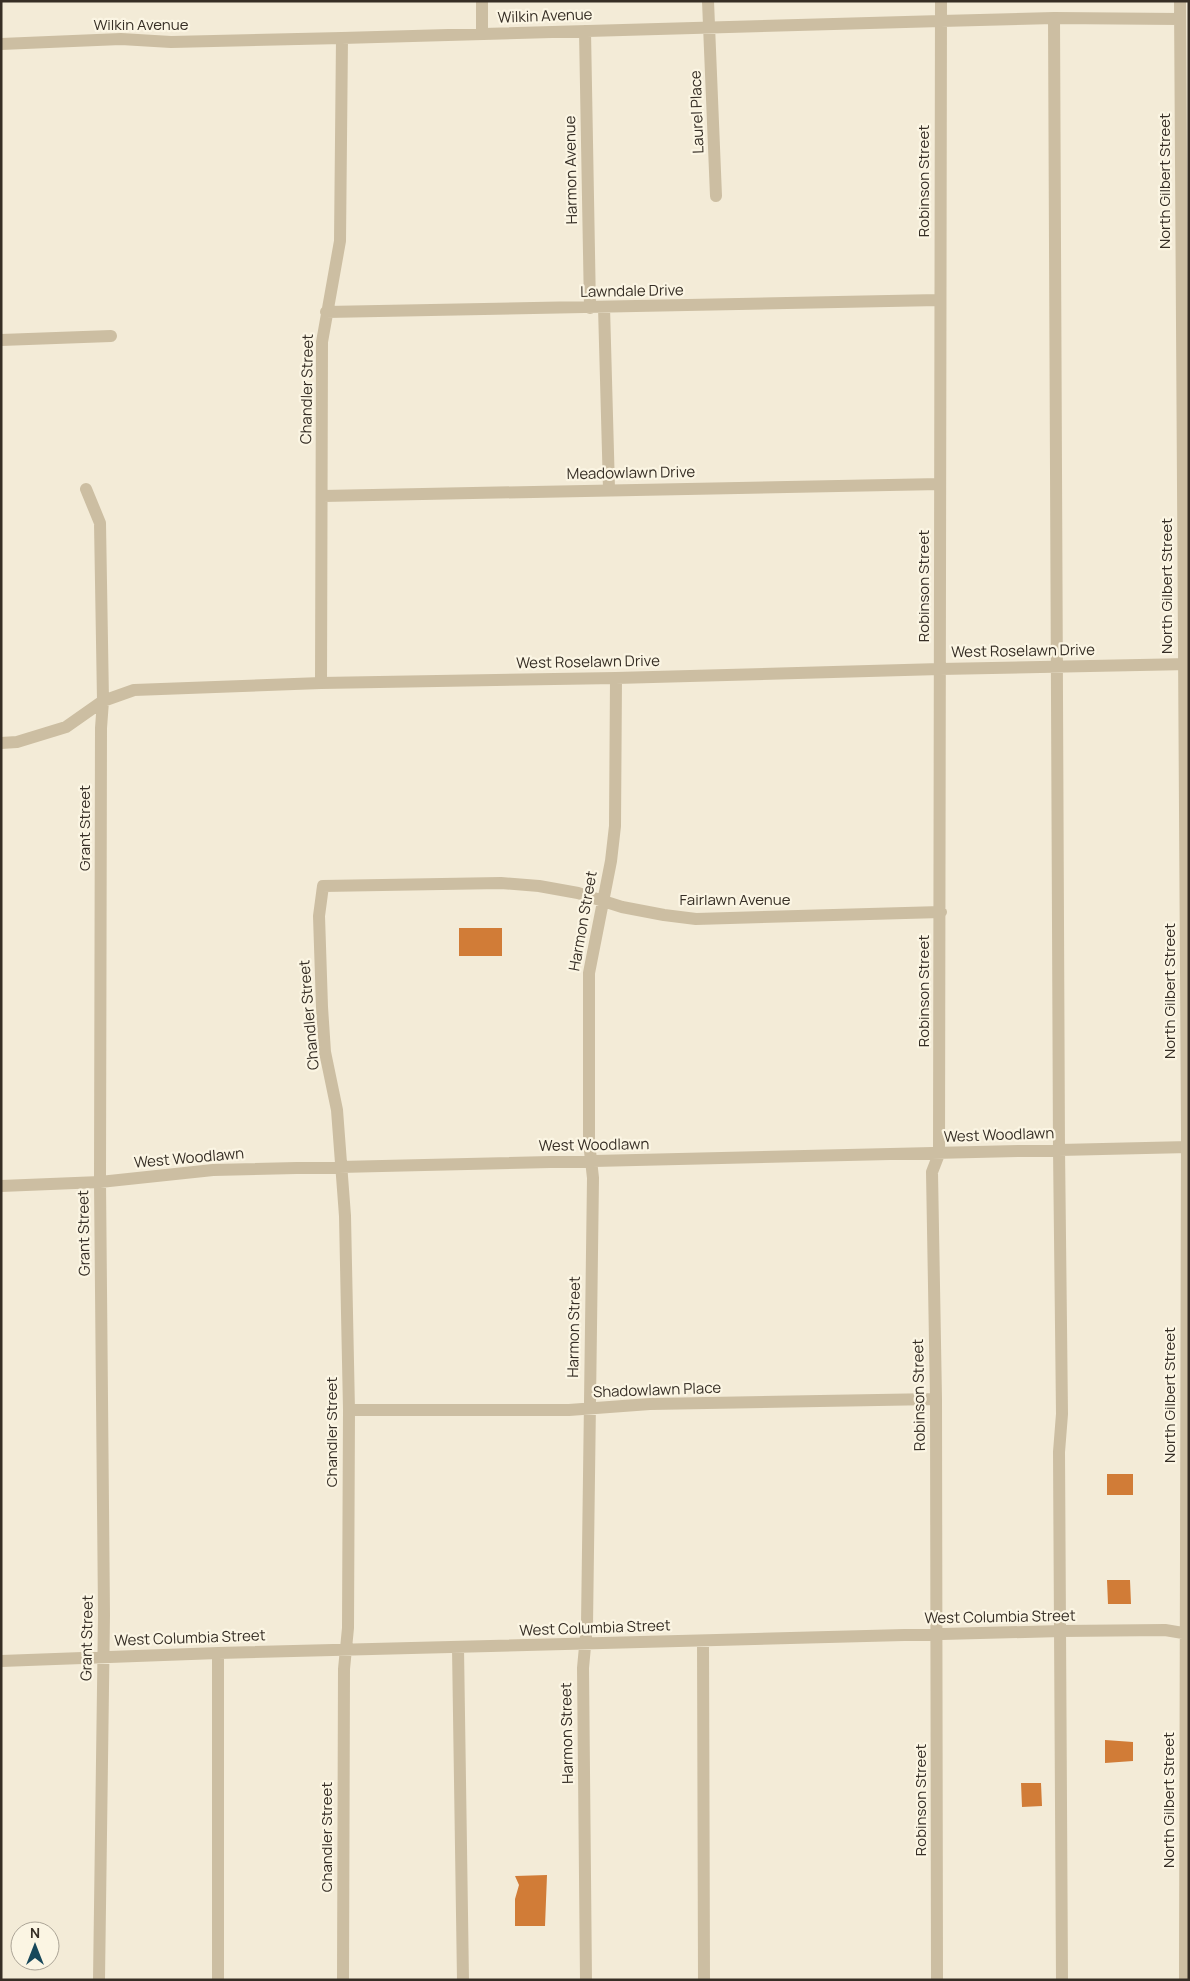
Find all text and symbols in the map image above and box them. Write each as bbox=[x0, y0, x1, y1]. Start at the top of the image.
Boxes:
street label: Wilkin Avenue bbox=[497, 3, 593, 28]
street label: Wilkin Avenue bbox=[94, 14, 189, 35]
street label: Laurel Place bbox=[685, 70, 708, 154]
street label: North Gilbert Street bbox=[1154, 113, 1175, 249]
street label: Harmon Avenue bbox=[559, 115, 582, 225]
street label: Robinson Street bbox=[913, 125, 934, 237]
street label: Lawndale Drive bbox=[580, 279, 684, 302]
street label: Chandler Street bbox=[295, 334, 318, 444]
street label: Meadowlawn Drive bbox=[567, 461, 696, 484]
street label: North Gilbert Street bbox=[1156, 518, 1177, 654]
street label: Robinson Street bbox=[913, 530, 934, 642]
street label: West Roselawn Drive bbox=[951, 639, 1095, 662]
street label: West Roselawn Drive bbox=[516, 650, 660, 673]
street label: Grant Street bbox=[74, 785, 95, 871]
street label: Harmon Street bbox=[563, 869, 602, 973]
street label: Fairlawn Avenue bbox=[680, 889, 791, 910]
street label: North Gilbert Street bbox=[1159, 923, 1180, 1059]
street label: Robinson Street bbox=[913, 935, 934, 1047]
street label: Chandler Street bbox=[293, 959, 324, 1071]
street label: West Woodlawn bbox=[943, 1122, 1055, 1147]
street label: West Woodlawn bbox=[539, 1133, 650, 1156]
street label: West Woodlawn bbox=[133, 1142, 245, 1173]
street label: Grant Street bbox=[72, 1190, 95, 1276]
street label: Harmon Street bbox=[562, 1276, 585, 1378]
street label: North Gilbert Street bbox=[1159, 1327, 1180, 1463]
street label: Robinson Street bbox=[907, 1339, 930, 1451]
street label: Chandler Street bbox=[321, 1377, 342, 1487]
street label: Shadowlawn Place bbox=[593, 1377, 722, 1402]
street label: Grant Street bbox=[75, 1595, 98, 1681]
street label: West Columbia Street bbox=[924, 1605, 1076, 1628]
street label: West Columbia Street bbox=[519, 1614, 671, 1641]
street label: West Columbia Street bbox=[114, 1624, 266, 1651]
street label: Harmon Street bbox=[555, 1682, 578, 1784]
street label: North Gilbert Street bbox=[1158, 1732, 1179, 1868]
street label: Robinson Street bbox=[910, 1744, 931, 1856]
street label: Chandler Street bbox=[316, 1782, 337, 1892]
north arrow bbox=[10, 1921, 60, 1971]
text: N bbox=[30, 1923, 40, 1942]

